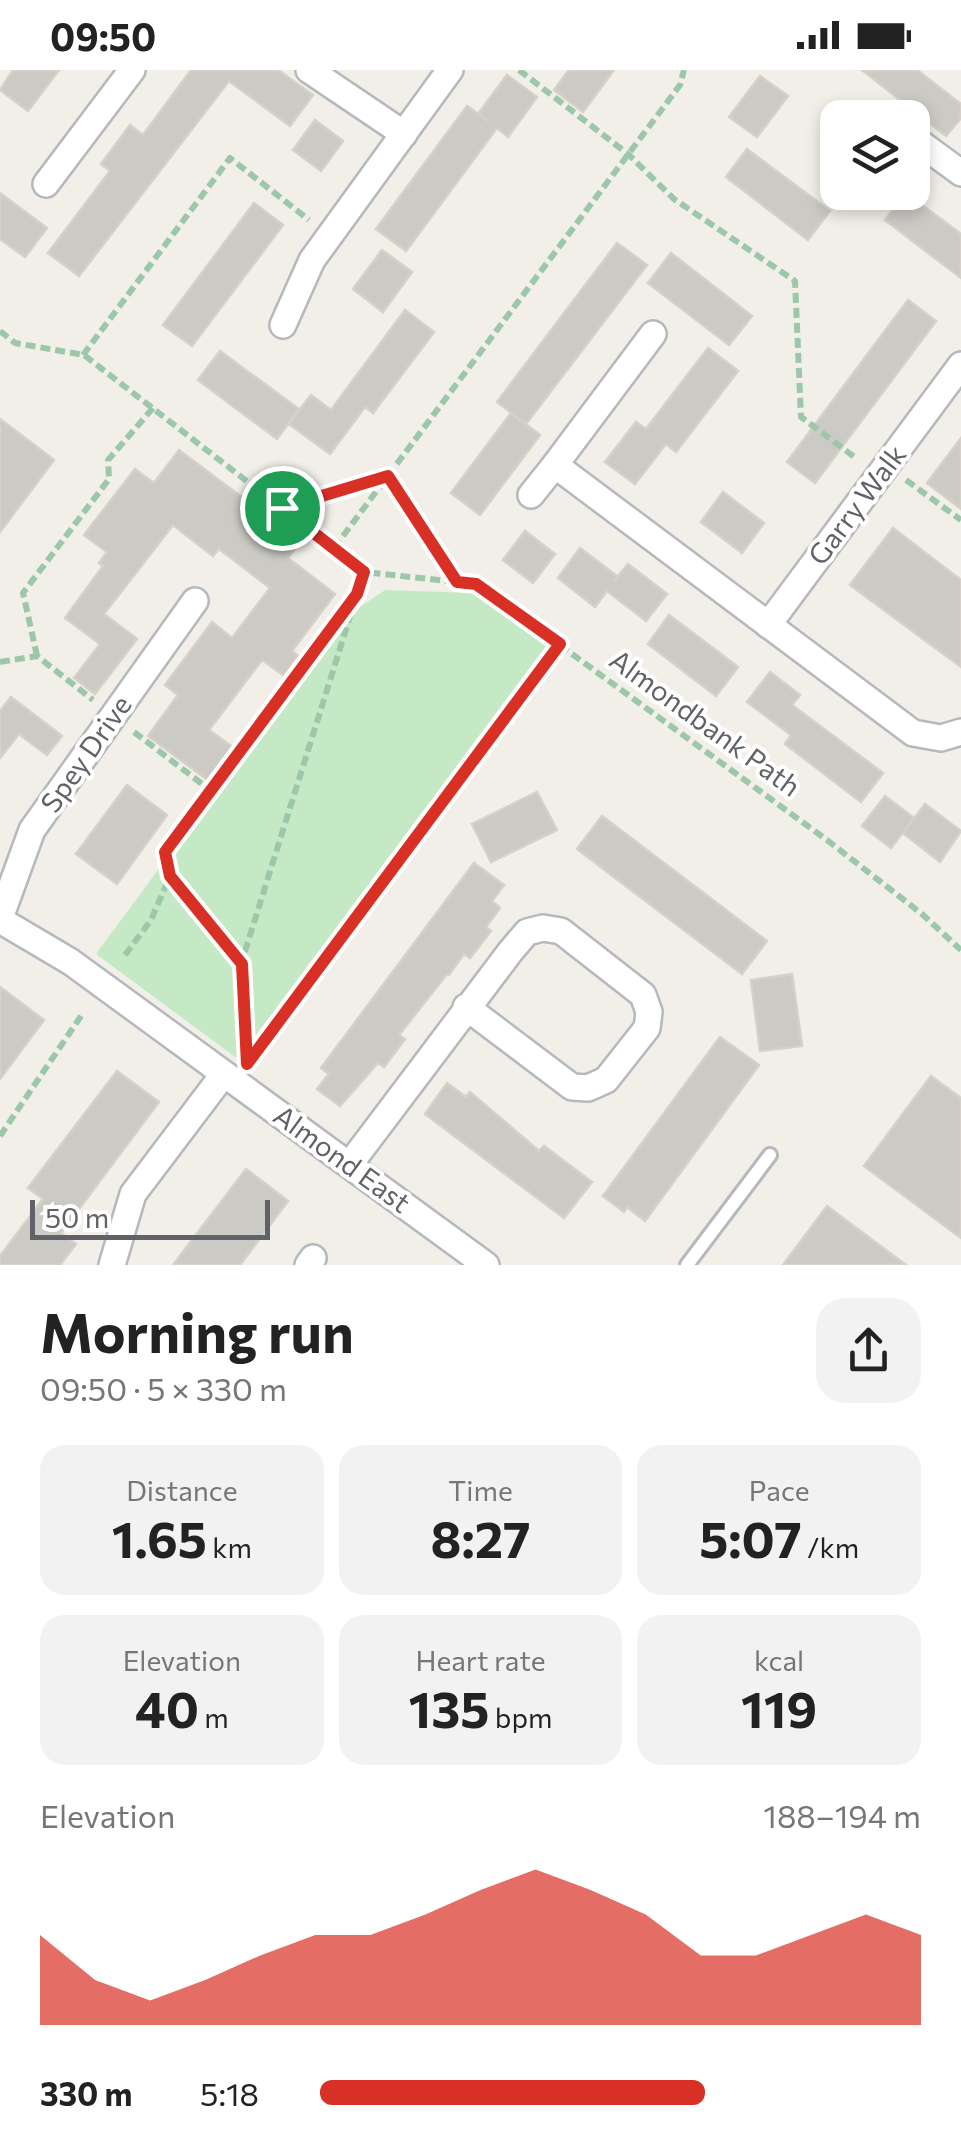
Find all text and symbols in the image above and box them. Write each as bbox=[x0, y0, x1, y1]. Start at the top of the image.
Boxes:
text: 09:50 bbox=[50, 12, 156, 59]
map controls bbox=[820, 100, 930, 210]
button: layers bbox=[820, 100, 930, 210]
street label: Garry Walk bbox=[800, 438, 912, 571]
pin bbox=[240, 466, 325, 551]
icon: arrive bbox=[255, 481, 310, 536]
street label: Almondbank Path bbox=[604, 642, 808, 803]
street label: Spey Drive bbox=[33, 688, 138, 818]
street label: Almond East bbox=[268, 1097, 418, 1219]
scale bar bbox=[30, 1195, 270, 1240]
text: 50 m bbox=[45, 1200, 109, 1234]
text: Morning run bbox=[40, 1297, 354, 1364]
button: share bbox=[816, 1298, 921, 1403]
text: 09:50 · 5 × 330 m bbox=[40, 1368, 287, 1408]
text: Distance bbox=[126, 1473, 237, 1507]
text: Time bbox=[448, 1473, 513, 1507]
text: Pace bbox=[749, 1473, 810, 1507]
text: 1.65 bbox=[112, 1507, 207, 1568]
text: 8:27 bbox=[431, 1507, 530, 1568]
text: 5:07 bbox=[699, 1507, 802, 1568]
text: km bbox=[207, 1530, 252, 1564]
text: /km bbox=[802, 1530, 859, 1564]
text: Elevation bbox=[123, 1643, 241, 1677]
text: Heart rate bbox=[415, 1643, 546, 1677]
text: kcal bbox=[754, 1643, 804, 1677]
text: 40 bbox=[135, 1677, 199, 1738]
text: 135 bbox=[409, 1677, 489, 1738]
text: 119 bbox=[741, 1677, 817, 1738]
text: m bbox=[199, 1700, 229, 1734]
text: bpm bbox=[489, 1700, 552, 1734]
text: Elevation bbox=[40, 1795, 175, 1835]
text: 188–194 m bbox=[763, 1795, 921, 1835]
text: 330 m bbox=[40, 2073, 132, 2113]
text: 5:18 bbox=[200, 2073, 259, 2113]

